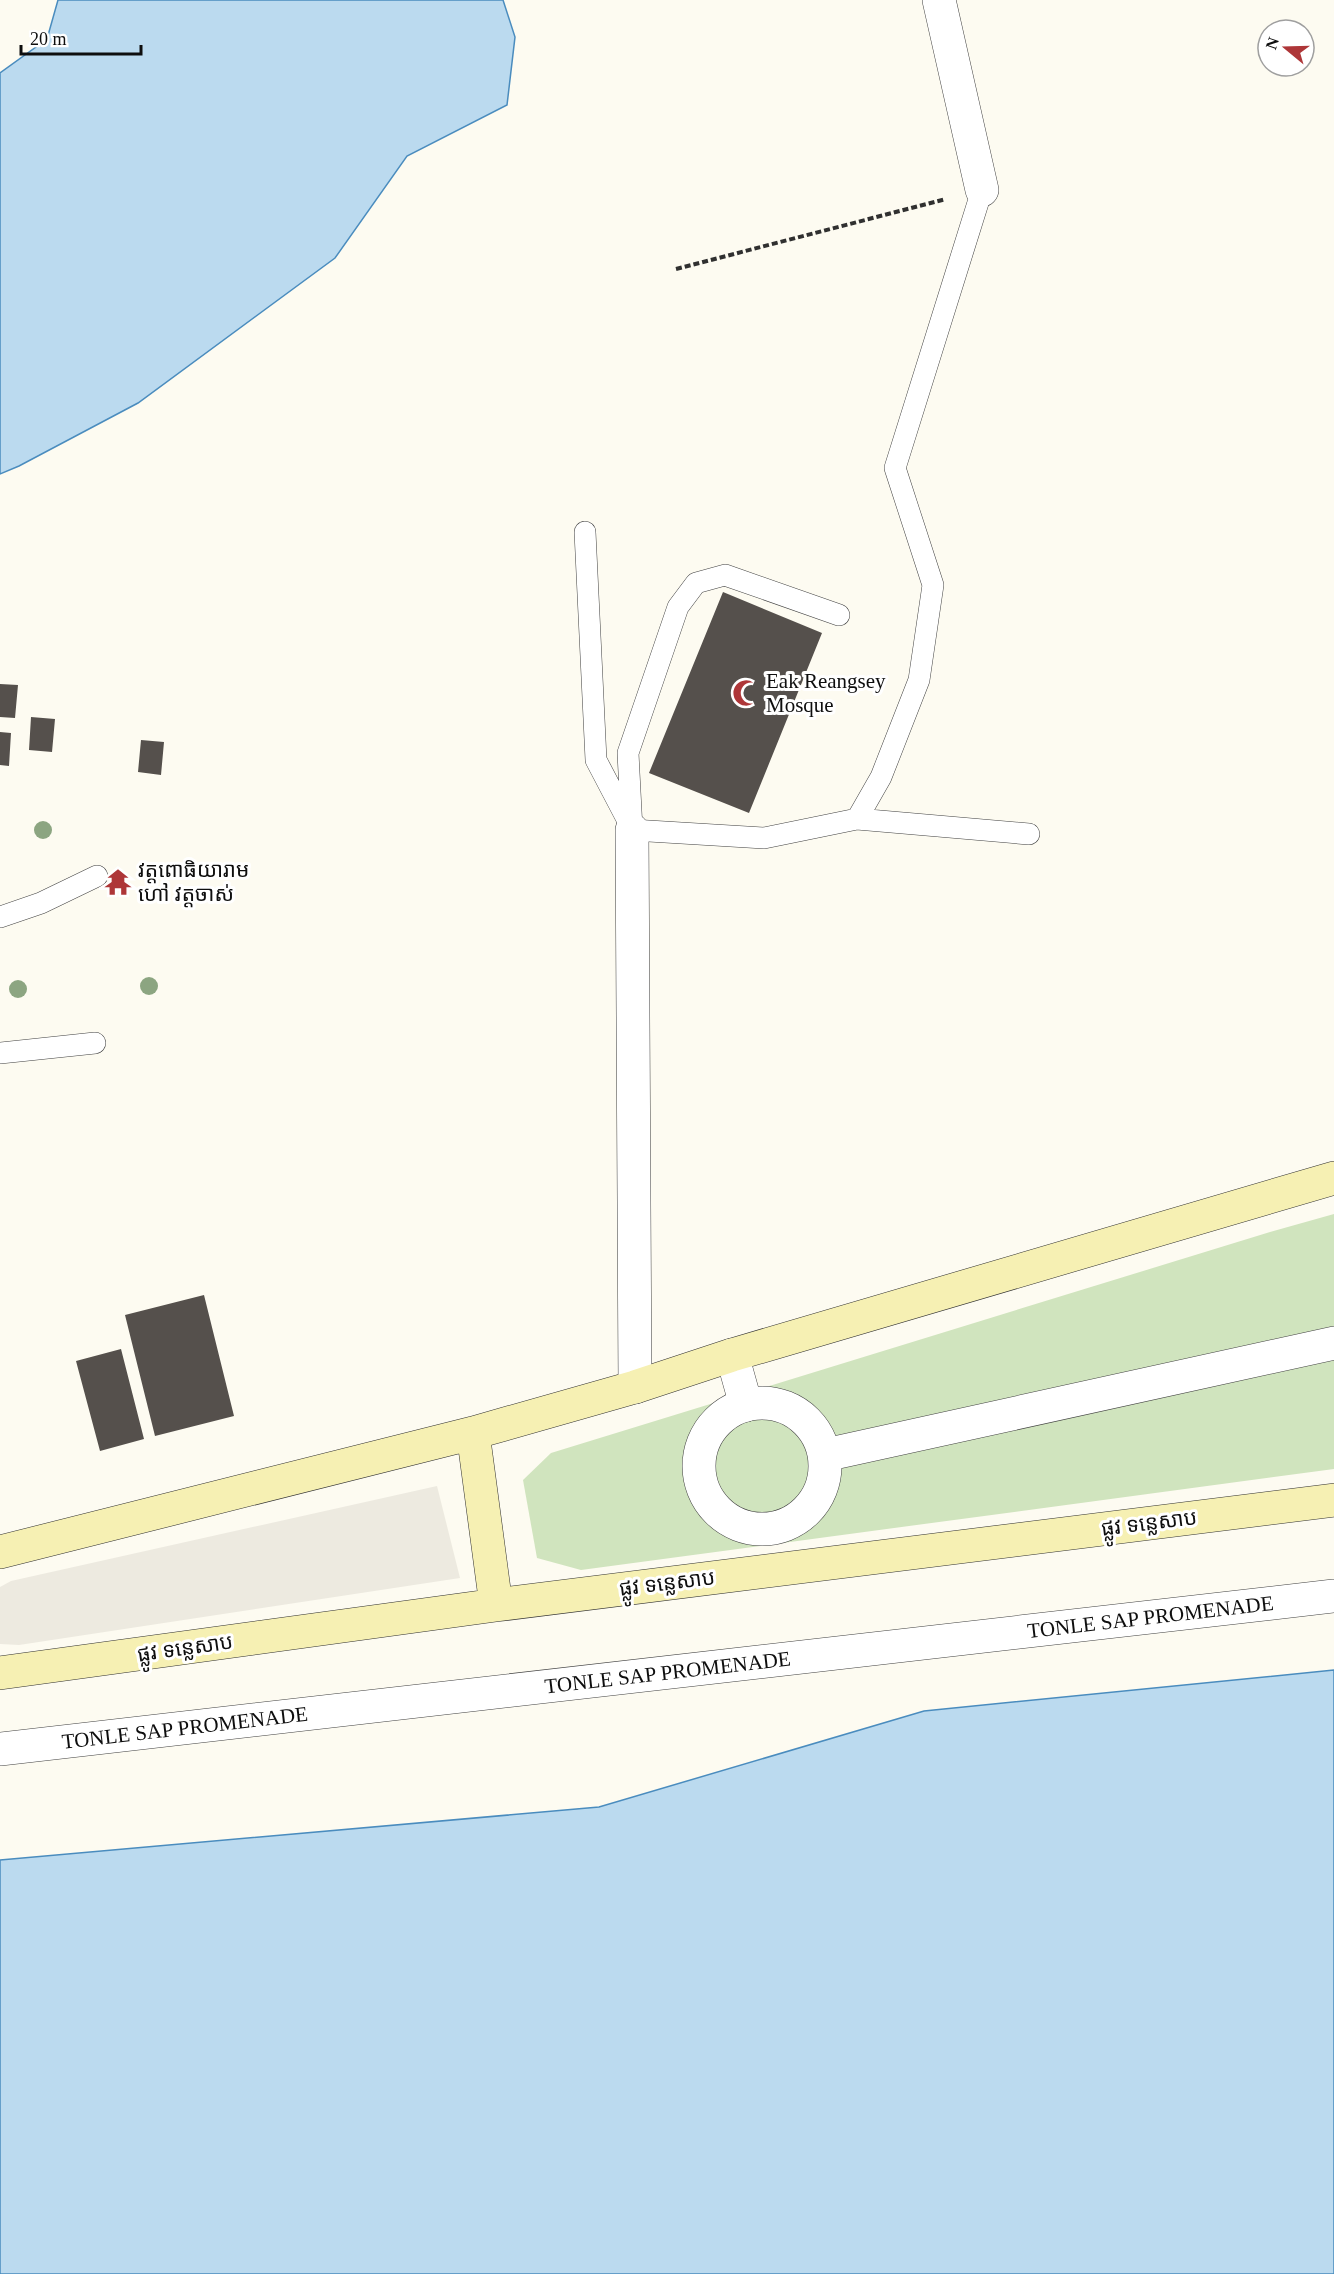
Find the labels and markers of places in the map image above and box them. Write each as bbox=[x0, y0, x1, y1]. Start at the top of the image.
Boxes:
place label: Eak Reangsey Mosque bbox=[766, 669, 886, 717]
mosque icon: Eak Reangsey Mosque bbox=[731, 678, 761, 708]
place label: វត្តពោធិយារាម ហៅ វត្តចាស់ bbox=[138, 858, 249, 908]
temple icon: វត្តពោធិយារាម ហៅ វត្តចាស់ bbox=[103, 867, 133, 897]

